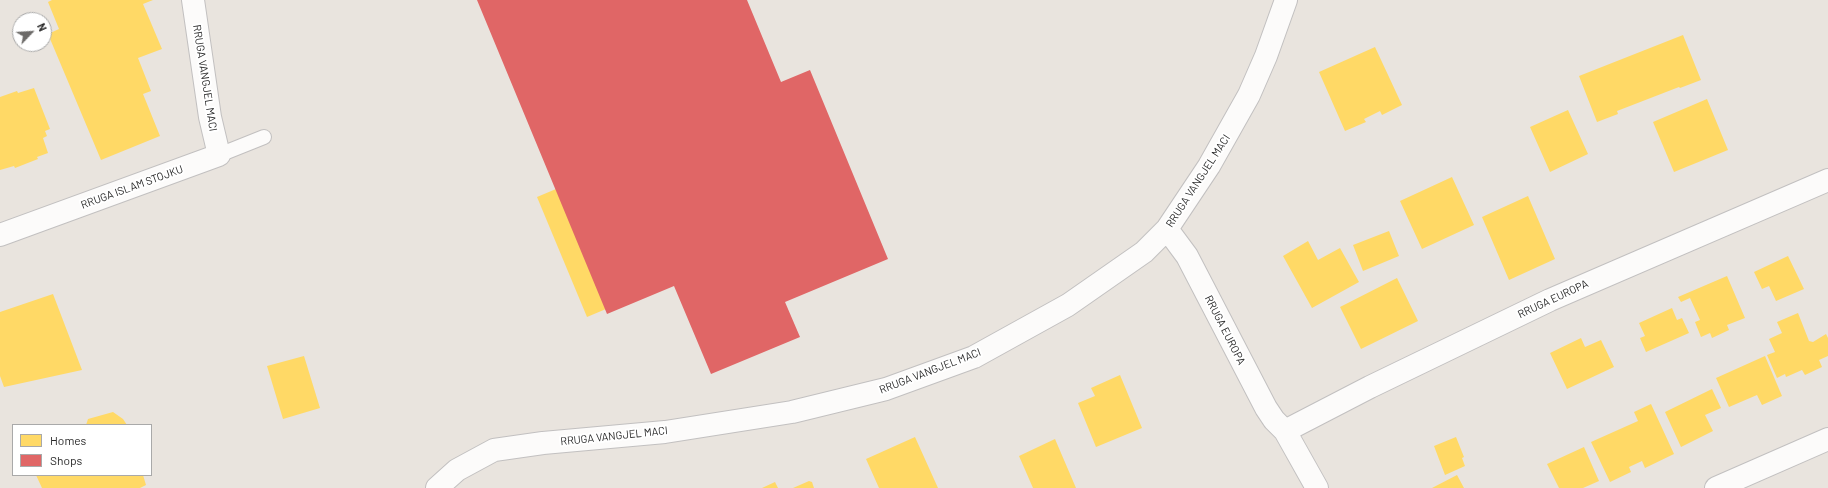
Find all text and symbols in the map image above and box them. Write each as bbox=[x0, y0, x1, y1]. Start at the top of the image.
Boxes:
north arrow bbox=[12, 12, 52, 52]
text: N bbox=[35, 21, 50, 33]
street label: RRUGA VANGJEL MACI bbox=[190, 24, 220, 132]
street label: RRUGA VANGJEL MACI bbox=[1163, 132, 1233, 230]
street label: RRUGA ISLAM STOJKU bbox=[79, 162, 185, 212]
street label: RRUGA EUROPA bbox=[1516, 277, 1590, 321]
street label: RRUGA EUROPA bbox=[1202, 293, 1248, 367]
street label: RRUGA VANGJEL MACI bbox=[877, 345, 983, 397]
legend bbox=[12, 424, 152, 476]
street label: RRUGA VANGJEL MACI bbox=[560, 424, 668, 448]
text: Homes bbox=[50, 433, 86, 447]
text: Shops bbox=[50, 453, 82, 467]

